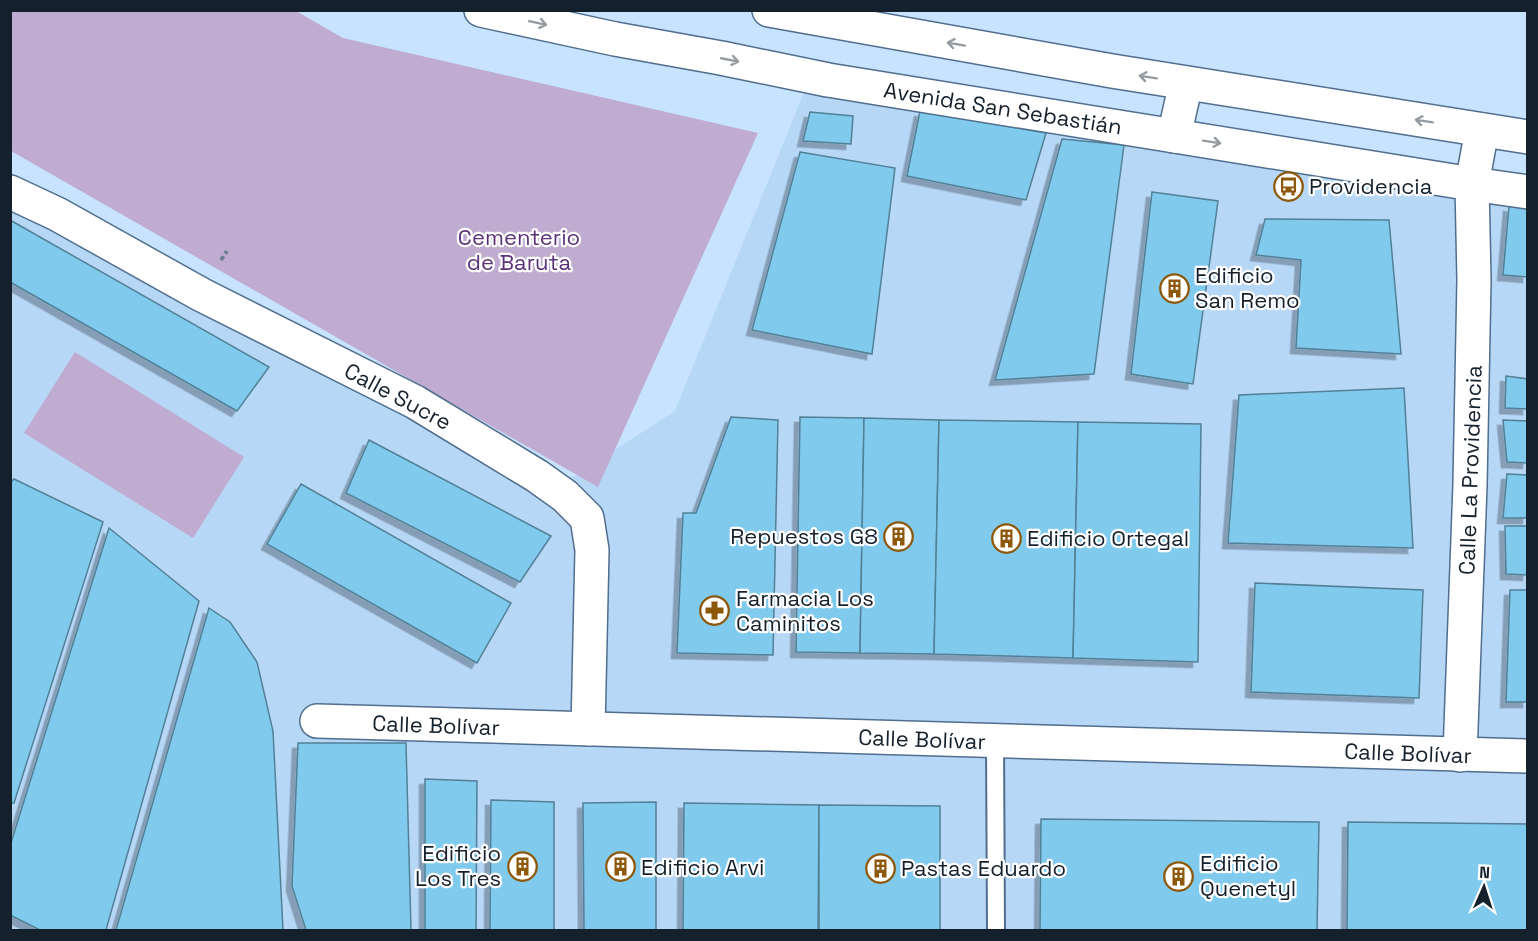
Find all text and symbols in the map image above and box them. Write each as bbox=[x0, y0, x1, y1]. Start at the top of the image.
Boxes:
one-way arrow bbox=[528, 18, 547, 30]
one-way arrow bbox=[947, 38, 966, 49]
one-way arrow bbox=[719, 55, 739, 66]
one-way arrow bbox=[1139, 71, 1159, 82]
street label: Avenida San Sebastián bbox=[882, 75, 1124, 141]
one-way arrow bbox=[1414, 115, 1434, 126]
one-way arrow bbox=[1201, 137, 1221, 148]
bus stop icon: Providencia bbox=[1272, 170, 1304, 202]
place label: Providencia bbox=[1309, 172, 1433, 200]
park label: Cementerio de Baruta bbox=[458, 223, 580, 276]
place label: Edificio San Remo bbox=[1195, 261, 1300, 314]
building icon: Edificio San Remo bbox=[1158, 272, 1190, 304]
street label: Calle Sucre bbox=[340, 356, 456, 436]
street label: Calle La Providencia bbox=[1452, 364, 1488, 575]
building icon: Repuestos G8 bbox=[883, 520, 915, 552]
place label: Repuestos G8 bbox=[730, 522, 878, 550]
building icon: Edificio Ortegal bbox=[990, 522, 1022, 554]
place label: Edificio Ortegal bbox=[1027, 524, 1189, 552]
place label: Farmacia Los Caminitos bbox=[736, 584, 874, 637]
pharmacy icon: Farmacia Los Caminitos bbox=[699, 595, 731, 627]
street label: Calle Bolívar bbox=[372, 709, 500, 741]
street label: Calle Bolívar bbox=[858, 723, 986, 755]
street label: Calle Bolívar bbox=[1344, 737, 1472, 769]
place label: Edificio Los Tres bbox=[415, 839, 501, 892]
place label: Edificio Quenetyl bbox=[1200, 849, 1296, 902]
building icon: Edificio Los Tres bbox=[506, 850, 538, 882]
building icon: Edificio Arvi bbox=[604, 851, 636, 883]
building icon: Pastas Eduardo bbox=[864, 852, 896, 884]
place label: Edificio Arvi bbox=[641, 853, 764, 881]
place label: Pastas Eduardo bbox=[901, 854, 1066, 882]
north arrow bbox=[1454, 857, 1514, 917]
building icon: Edificio Quenetyl bbox=[1163, 860, 1195, 892]
text: N bbox=[1479, 862, 1491, 883]

